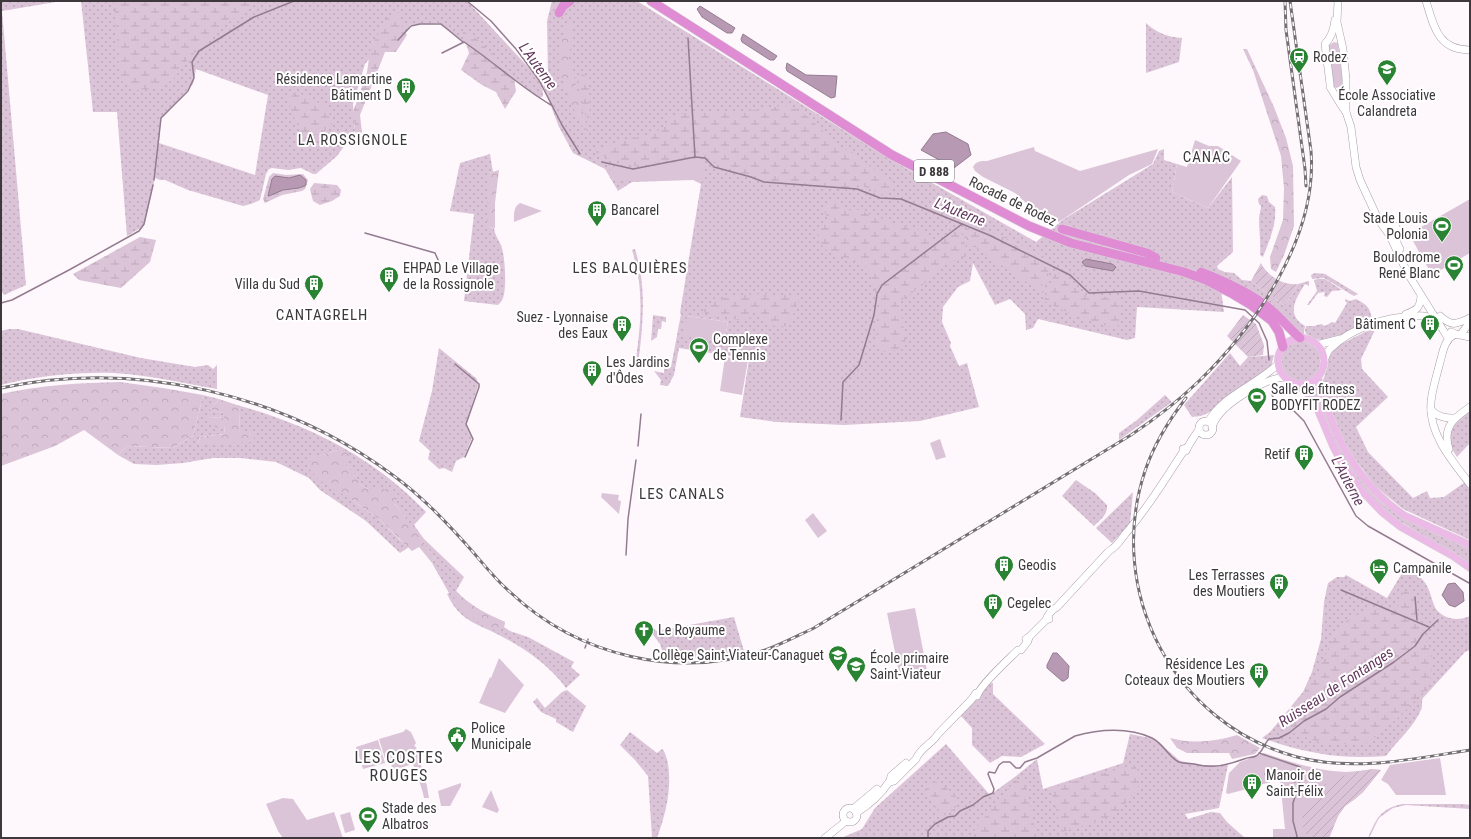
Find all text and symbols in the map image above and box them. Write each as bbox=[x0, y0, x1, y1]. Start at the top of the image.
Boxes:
water label: L'Auterne bbox=[515, 39, 561, 93]
station icon: Rodez bbox=[1288, 46, 1310, 74]
place label: Rodez bbox=[1313, 49, 1347, 65]
school or university icon: École Associative Calandreta bbox=[1376, 58, 1398, 86]
place label: Résidence Lamartine Bâtiment D bbox=[276, 71, 392, 103]
building icon: Résidence Lamartine Bâtiment D bbox=[395, 76, 417, 104]
place label: École Associative Calandreta bbox=[1338, 86, 1436, 119]
district label: LA ROSSIGNOLE bbox=[298, 131, 408, 149]
district label: CANAC bbox=[1183, 148, 1231, 166]
road number: D 888 bbox=[914, 160, 954, 182]
street label: Rocade de Rodez bbox=[967, 173, 1059, 229]
water label: L'Auterne bbox=[932, 194, 988, 230]
building icon: Bancarel bbox=[586, 199, 608, 227]
place label: Bancarel bbox=[611, 202, 659, 218]
place label: Stade Louis Polonia bbox=[1363, 210, 1428, 242]
sports icon: Stade Louis Polonia bbox=[1431, 215, 1453, 243]
place label: Boulodrome René Blanc bbox=[1373, 249, 1440, 281]
sports icon: Boulodrome René Blanc bbox=[1443, 254, 1465, 282]
district label: LES BALQUIÈRES bbox=[572, 259, 688, 277]
place label: EHPAD Le Village de la Rossignole bbox=[403, 260, 499, 292]
building icon: EHPAD Le Village de la Rossignole bbox=[378, 265, 400, 293]
building icon: Villa du Sud bbox=[303, 273, 325, 301]
place label: Villa du Sud bbox=[235, 276, 300, 292]
district label: CANTAGRELH bbox=[276, 306, 368, 324]
place label: Suez - Lyonnaise des Eaux bbox=[516, 309, 608, 341]
building icon: Bâtiment C bbox=[1419, 313, 1441, 341]
building icon: Suez - Lyonnaise des Eaux bbox=[611, 314, 633, 342]
place label: Bâtiment C bbox=[1355, 316, 1416, 332]
place label: Complexe de Tennis bbox=[713, 331, 768, 363]
sports icon: Complexe de Tennis bbox=[688, 336, 710, 364]
place label: Les Jardins d'Ôdes bbox=[606, 354, 670, 386]
building icon: Les Jardins d'Ôdes bbox=[581, 359, 603, 387]
place label: Salle de fitness BODYFIT RODEZ bbox=[1271, 381, 1360, 413]
sports icon: Salle de fitness BODYFIT RODEZ bbox=[1246, 386, 1268, 414]
building icon: Retif bbox=[1293, 443, 1315, 471]
place label: Retif bbox=[1264, 446, 1291, 462]
water label: L'Auterne bbox=[1328, 453, 1369, 509]
district label: LES CANALS bbox=[639, 485, 725, 503]
building icon: Geodis bbox=[993, 554, 1015, 582]
place label: Geodis bbox=[1018, 557, 1056, 573]
hotel icon: Campanile bbox=[1368, 557, 1390, 585]
place label: Campanile bbox=[1393, 560, 1452, 576]
place label: Les Terrasses des Moutiers bbox=[1189, 567, 1265, 599]
building icon: Les Terrasses des Moutiers bbox=[1268, 572, 1290, 600]
building icon: Cegelec bbox=[982, 592, 1004, 620]
place label: Cegelec bbox=[1007, 595, 1051, 611]
church icon: Le Royaume bbox=[633, 619, 655, 647]
place label: Le Royaume bbox=[658, 622, 726, 638]
water label: Ruisseau de Fontanges bbox=[1275, 643, 1397, 731]
school or university icon: Collège Saint-Viateur-Canaguet bbox=[827, 644, 849, 672]
place label: Collège Saint-Viateur-Canaguet bbox=[652, 647, 824, 663]
place label: École primaire Saint-Viateur bbox=[870, 649, 949, 682]
school or university icon: École primaire Saint-Viateur bbox=[845, 655, 867, 683]
place label: Résidence Les Coteaux des Moutiers bbox=[1124, 656, 1245, 688]
building icon: Résidence Les Coteaux des Moutiers bbox=[1248, 661, 1270, 689]
place label: Police Municipale bbox=[471, 720, 532, 752]
public building icon: Police Municipale bbox=[446, 725, 468, 753]
district label: LES COSTES ROUGES bbox=[354, 748, 444, 785]
place label: Manoir de Saint-Félix bbox=[1266, 767, 1323, 799]
building icon: Manoir de Saint-Félix bbox=[1241, 772, 1263, 800]
place label: Stade des Albatros bbox=[382, 800, 437, 832]
sports icon: Stade des Albatros bbox=[357, 805, 379, 833]

